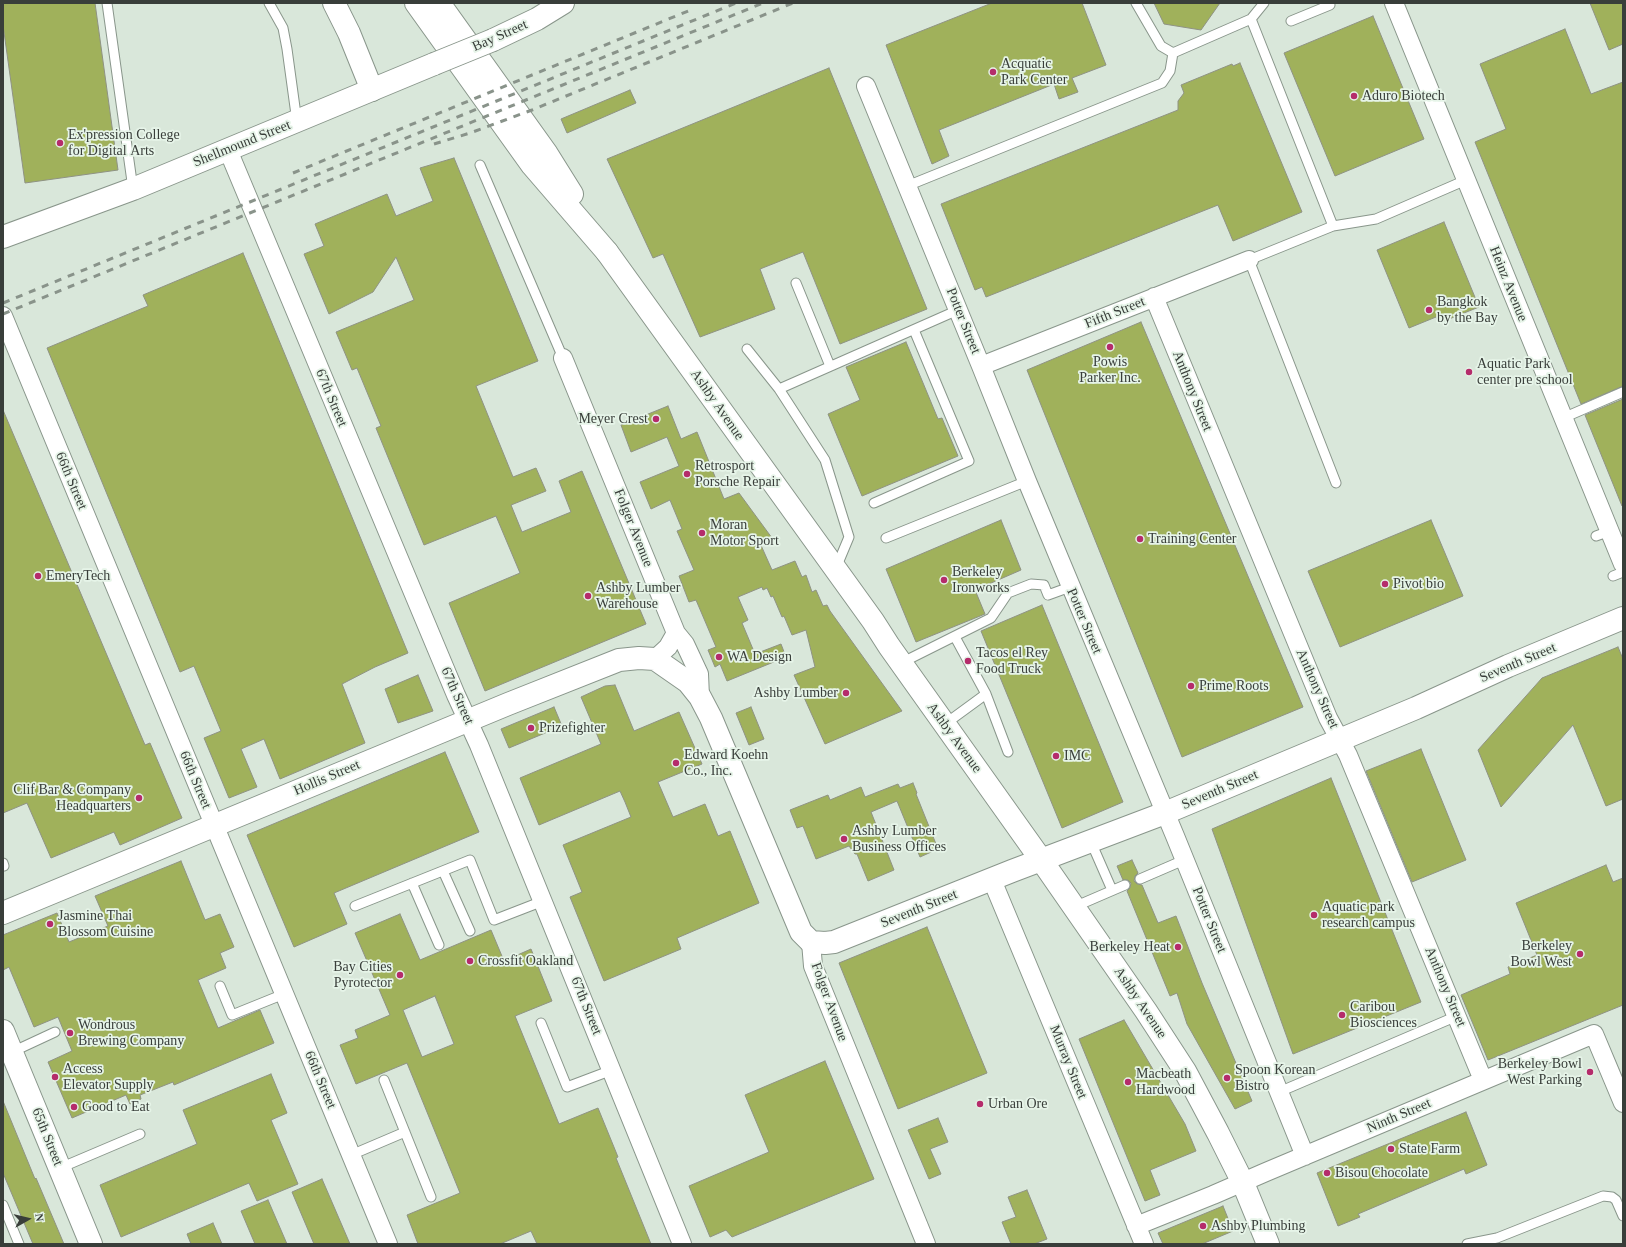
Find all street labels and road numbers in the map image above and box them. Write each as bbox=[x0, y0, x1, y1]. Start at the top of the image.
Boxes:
street label: Bay Street bbox=[470, 16, 530, 56]
street label: Shellmound Street bbox=[191, 117, 293, 171]
street label: Heinz Avenue bbox=[1485, 244, 1531, 324]
street label: Potter Street bbox=[942, 286, 984, 356]
street label: Fifth Street bbox=[1082, 293, 1148, 333]
street label: Anthony Street bbox=[1168, 348, 1216, 434]
street label: Ashby Avenue bbox=[686, 366, 748, 444]
street label: 67th Street bbox=[311, 367, 351, 429]
street label: 66th Street bbox=[51, 450, 91, 512]
street label: Folger Avenue bbox=[610, 487, 656, 569]
street label: Potter Street bbox=[1063, 586, 1105, 656]
street label: Seventh Street bbox=[1477, 639, 1559, 687]
street label: Anthony Street bbox=[1292, 647, 1342, 731]
street label: 67th Street bbox=[437, 665, 477, 727]
street label: Ashby Avenue bbox=[923, 700, 985, 776]
street label: 66th Street bbox=[175, 749, 215, 811]
street label: Hollis Street bbox=[291, 757, 363, 799]
street label: Seventh Street bbox=[1179, 766, 1261, 814]
street label: Potter Street bbox=[1188, 885, 1230, 955]
street label: Seventh Street bbox=[878, 886, 960, 932]
street label: Anthony Street bbox=[1421, 945, 1469, 1029]
street label: Folger Avenue bbox=[807, 960, 851, 1044]
street label: Ashby Avenue bbox=[1110, 964, 1170, 1042]
street label: 67th Street bbox=[567, 975, 605, 1037]
street label: Murray Street bbox=[1046, 1023, 1090, 1101]
street label: 66th Street bbox=[300, 1049, 340, 1111]
street label: Ninth Street bbox=[1364, 1095, 1434, 1137]
street label: 65th Street bbox=[28, 1106, 66, 1168]

